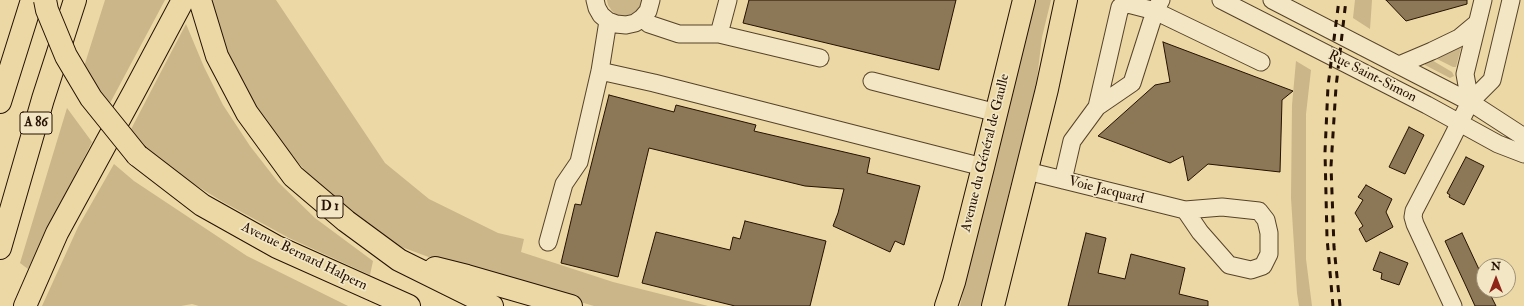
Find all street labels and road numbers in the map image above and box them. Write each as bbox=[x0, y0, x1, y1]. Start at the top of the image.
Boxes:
street label: Rue Saint-Simon bbox=[1325, 47, 1419, 107]
street label: Avenue du Général de Gaulle bbox=[958, 72, 1014, 234]
road number: A 86 bbox=[20, 112, 52, 134]
street label: Voie Jacquard bbox=[1067, 174, 1145, 208]
road number: D 1 bbox=[317, 196, 343, 218]
street label: Avenue Bernard Halpern bbox=[238, 219, 370, 295]

